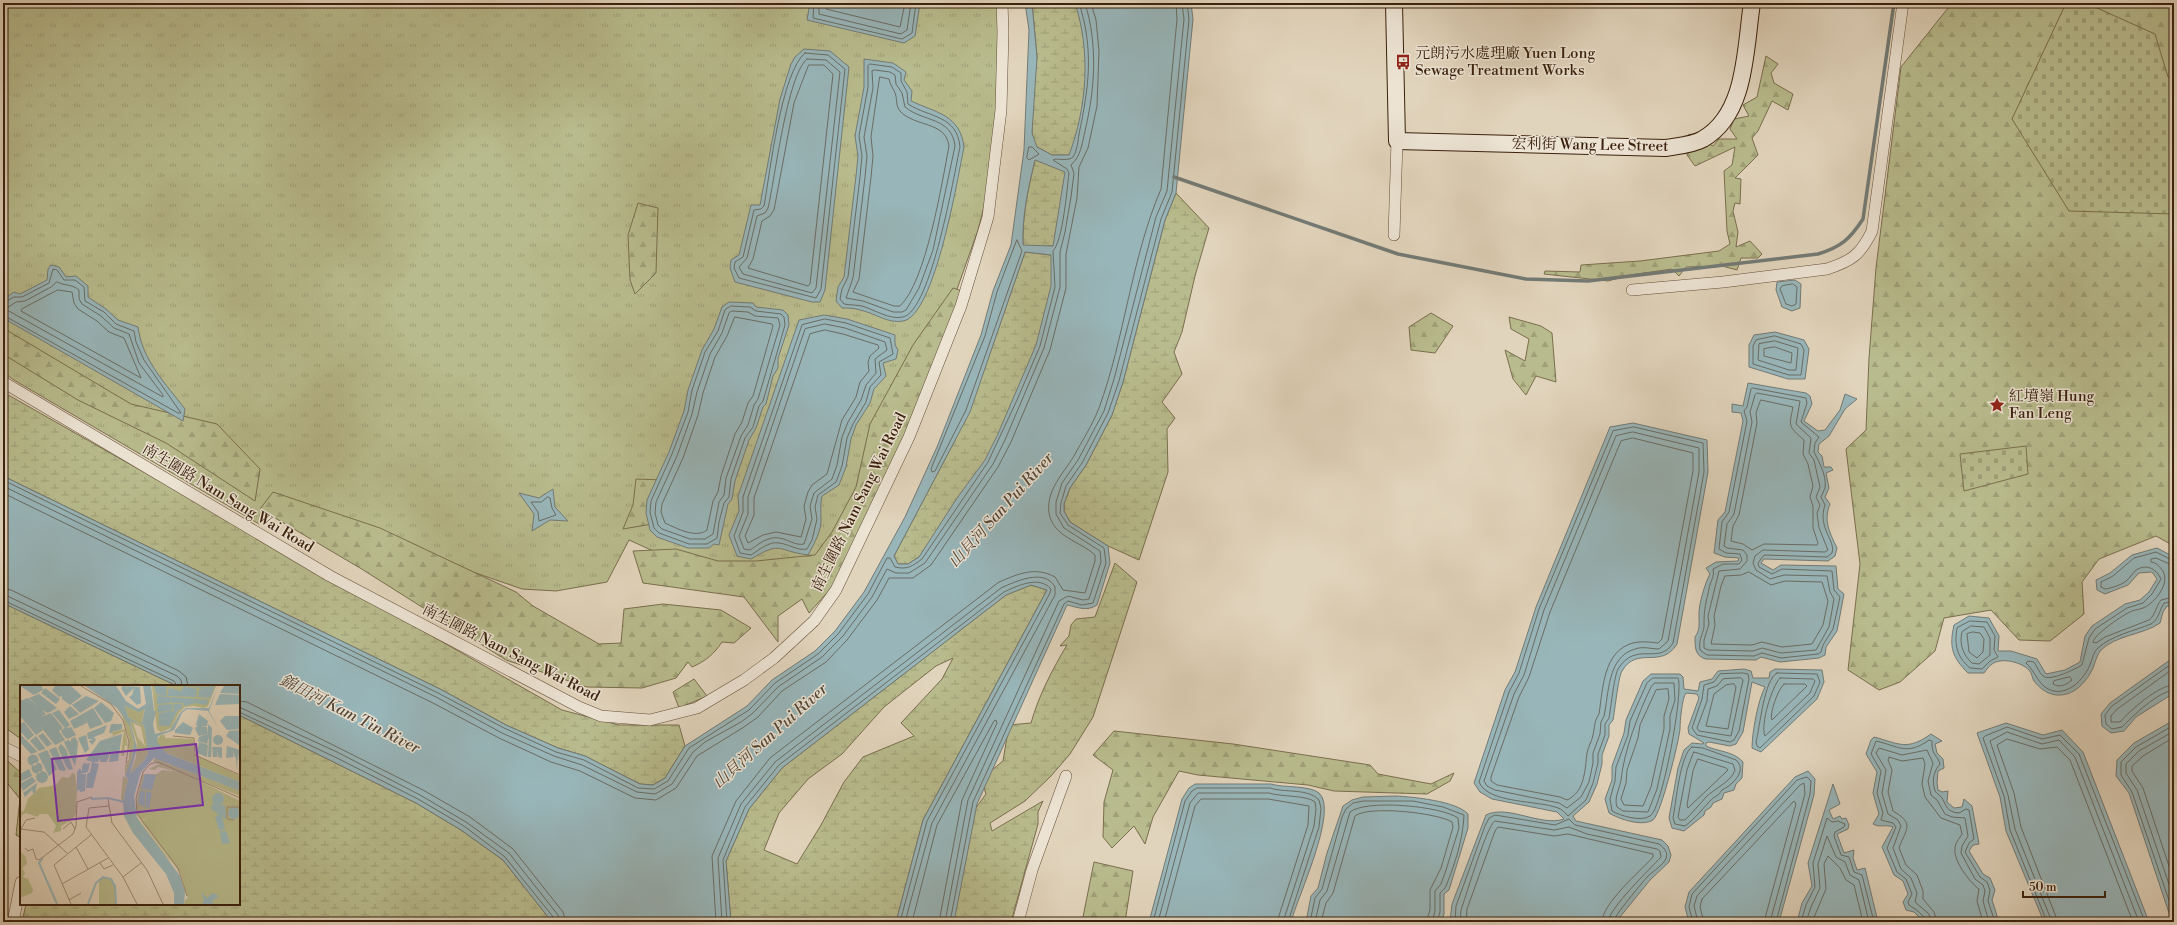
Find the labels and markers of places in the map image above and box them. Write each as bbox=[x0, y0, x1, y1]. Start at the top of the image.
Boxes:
place label: 元朗污水處理廠 Yuen Long Sewage Treatment Works bbox=[1415, 44, 1595, 80]
bus stop icon: 元朗污水處理廠 Yuen Long Sewage Treatment Works bbox=[1394, 53, 1412, 71]
place label: 紅墳嶺 Hung Fan Leng bbox=[2009, 387, 2095, 423]
place icon: 紅墳嶺 Hung Fan Leng bbox=[1988, 396, 2006, 414]

